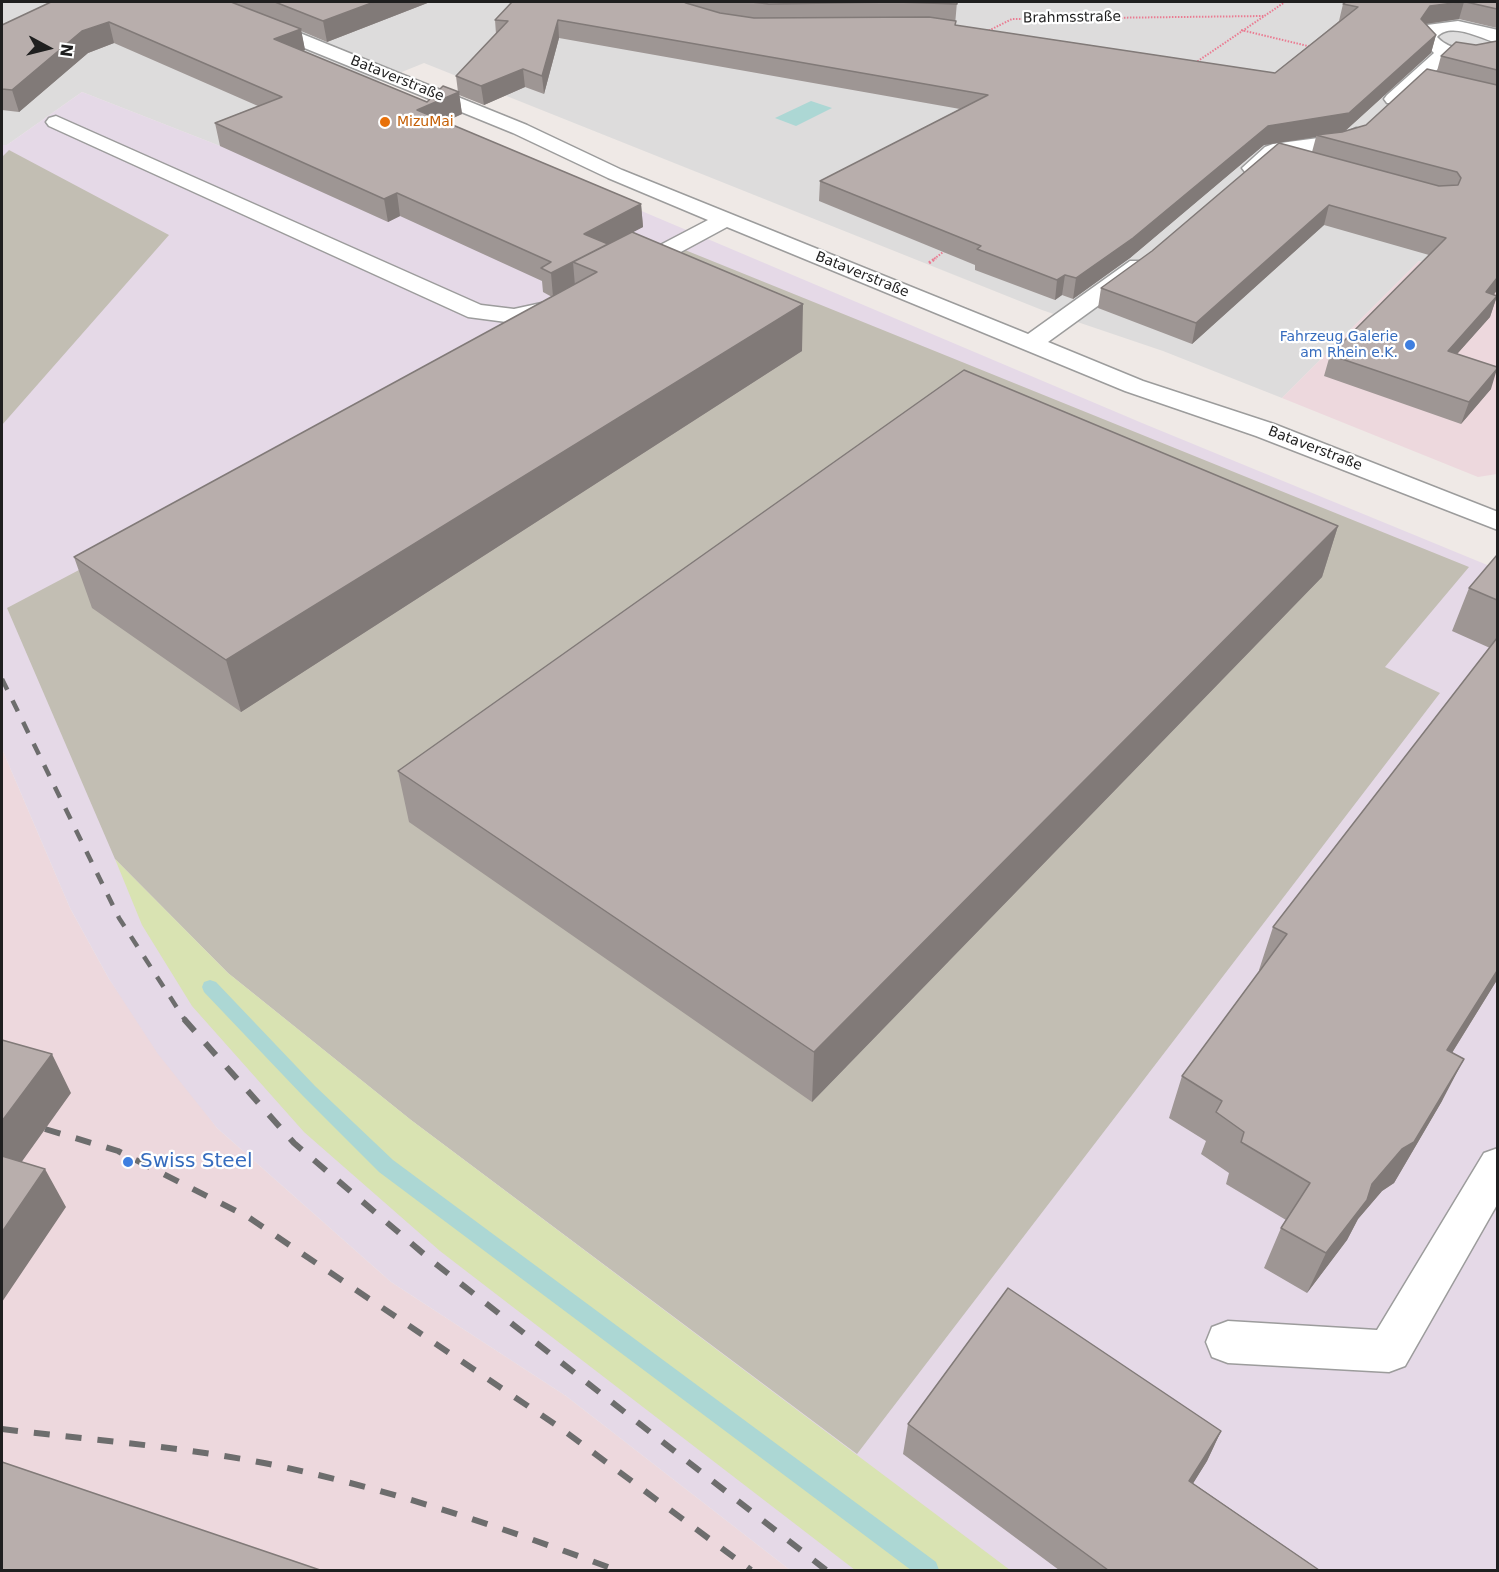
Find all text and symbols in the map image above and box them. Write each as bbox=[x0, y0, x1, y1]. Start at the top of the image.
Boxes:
street label: Brahmsstraße bbox=[1023, 9, 1121, 27]
north arrow bbox=[18, 18, 78, 78]
text: N bbox=[56, 42, 77, 58]
street label: Bataverstraße bbox=[348, 53, 446, 105]
place label: MizuMai bbox=[397, 114, 454, 130]
marker: MizuMai bbox=[378, 115, 392, 129]
street label: Bataverstraße bbox=[813, 249, 911, 301]
place label: Fahrzeug Galerie am Rhein e.K. bbox=[1280, 329, 1398, 362]
marker: Fahrzeug Galerie am Rhein e.K. bbox=[1403, 338, 1417, 352]
street label: Bataverstraße bbox=[1266, 423, 1364, 475]
place label: Swiss Steel bbox=[140, 1150, 253, 1174]
marker: Swiss Steel bbox=[121, 1155, 135, 1169]

